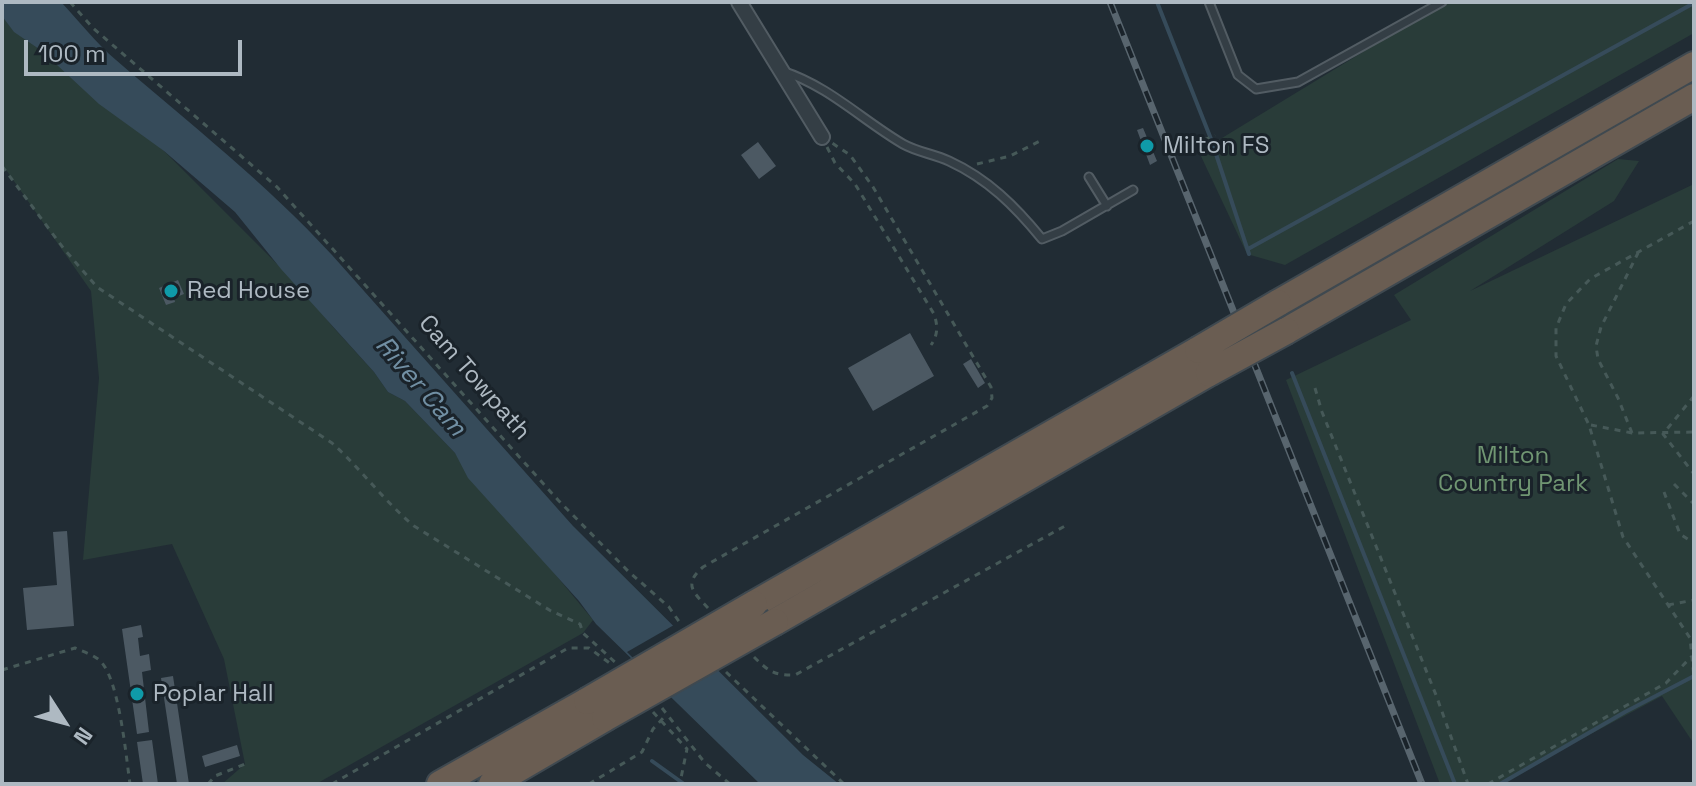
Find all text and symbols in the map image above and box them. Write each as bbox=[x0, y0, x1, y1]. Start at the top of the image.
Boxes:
scale bar bbox=[28, 24, 246, 74]
text: 100 m bbox=[38, 38, 106, 69]
place label: Milton FS bbox=[1163, 132, 1270, 160]
marker: Milton FS bbox=[1138, 137, 1156, 155]
place label: Red House bbox=[187, 277, 310, 305]
marker: Red House bbox=[162, 282, 180, 300]
street label: Cam Towpath bbox=[412, 310, 536, 446]
water label: River Cam bbox=[368, 331, 472, 443]
park label: Milton Country Park bbox=[1438, 442, 1588, 498]
place label: Poplar Hall bbox=[153, 680, 274, 708]
north arrow bbox=[24, 682, 104, 762]
marker: Poplar Hall bbox=[128, 685, 146, 703]
text: N bbox=[68, 722, 99, 750]

